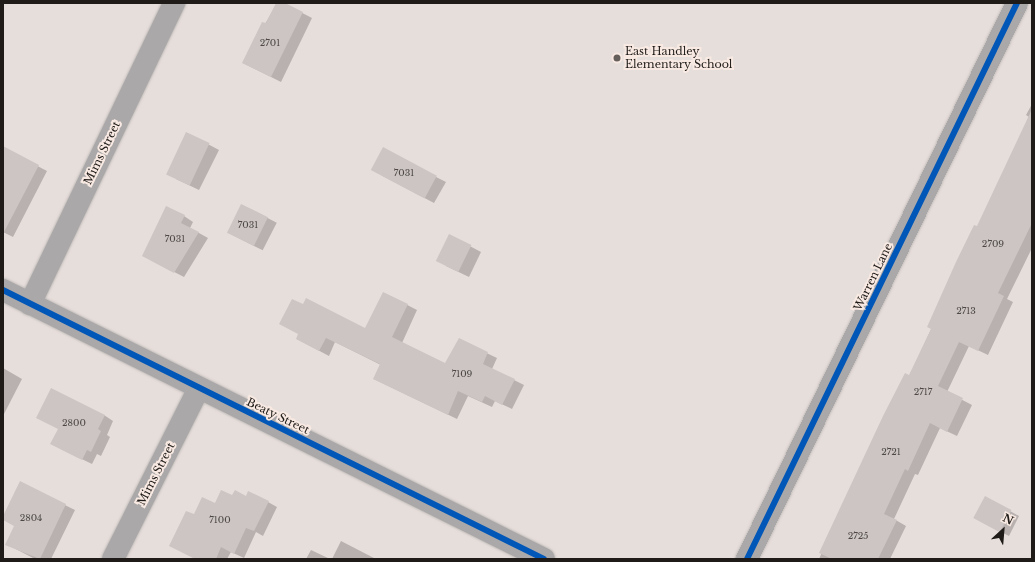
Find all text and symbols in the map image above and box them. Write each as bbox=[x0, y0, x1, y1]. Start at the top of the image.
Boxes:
house number: 2701 bbox=[260, 38, 280, 48]
place label: East Handley Elementary School bbox=[625, 45, 733, 71]
marker: East Handley Elementary School bbox=[612, 53, 622, 63]
street label: Mims Street bbox=[81, 119, 123, 187]
house number: 7031 bbox=[394, 168, 414, 178]
house number: 7031 bbox=[238, 220, 258, 230]
house number: 7031 bbox=[165, 234, 185, 244]
house number: 2709 bbox=[982, 239, 1004, 249]
street label: Warren Lane bbox=[851, 241, 895, 313]
house number: 2713 bbox=[956, 306, 976, 316]
house number: 7109 bbox=[452, 369, 472, 379]
house number: 2717 bbox=[914, 387, 932, 397]
street label: Beaty Street bbox=[244, 395, 312, 437]
house number: 2800 bbox=[62, 418, 86, 428]
street label: Mims Street bbox=[135, 440, 177, 508]
house number: 2721 bbox=[881, 447, 901, 457]
north arrow bbox=[983, 510, 1023, 550]
text: N bbox=[1001, 511, 1016, 528]
house number: 2804 bbox=[20, 513, 42, 523]
house number: 7100 bbox=[209, 515, 231, 525]
house number: 2725 bbox=[848, 531, 868, 541]

